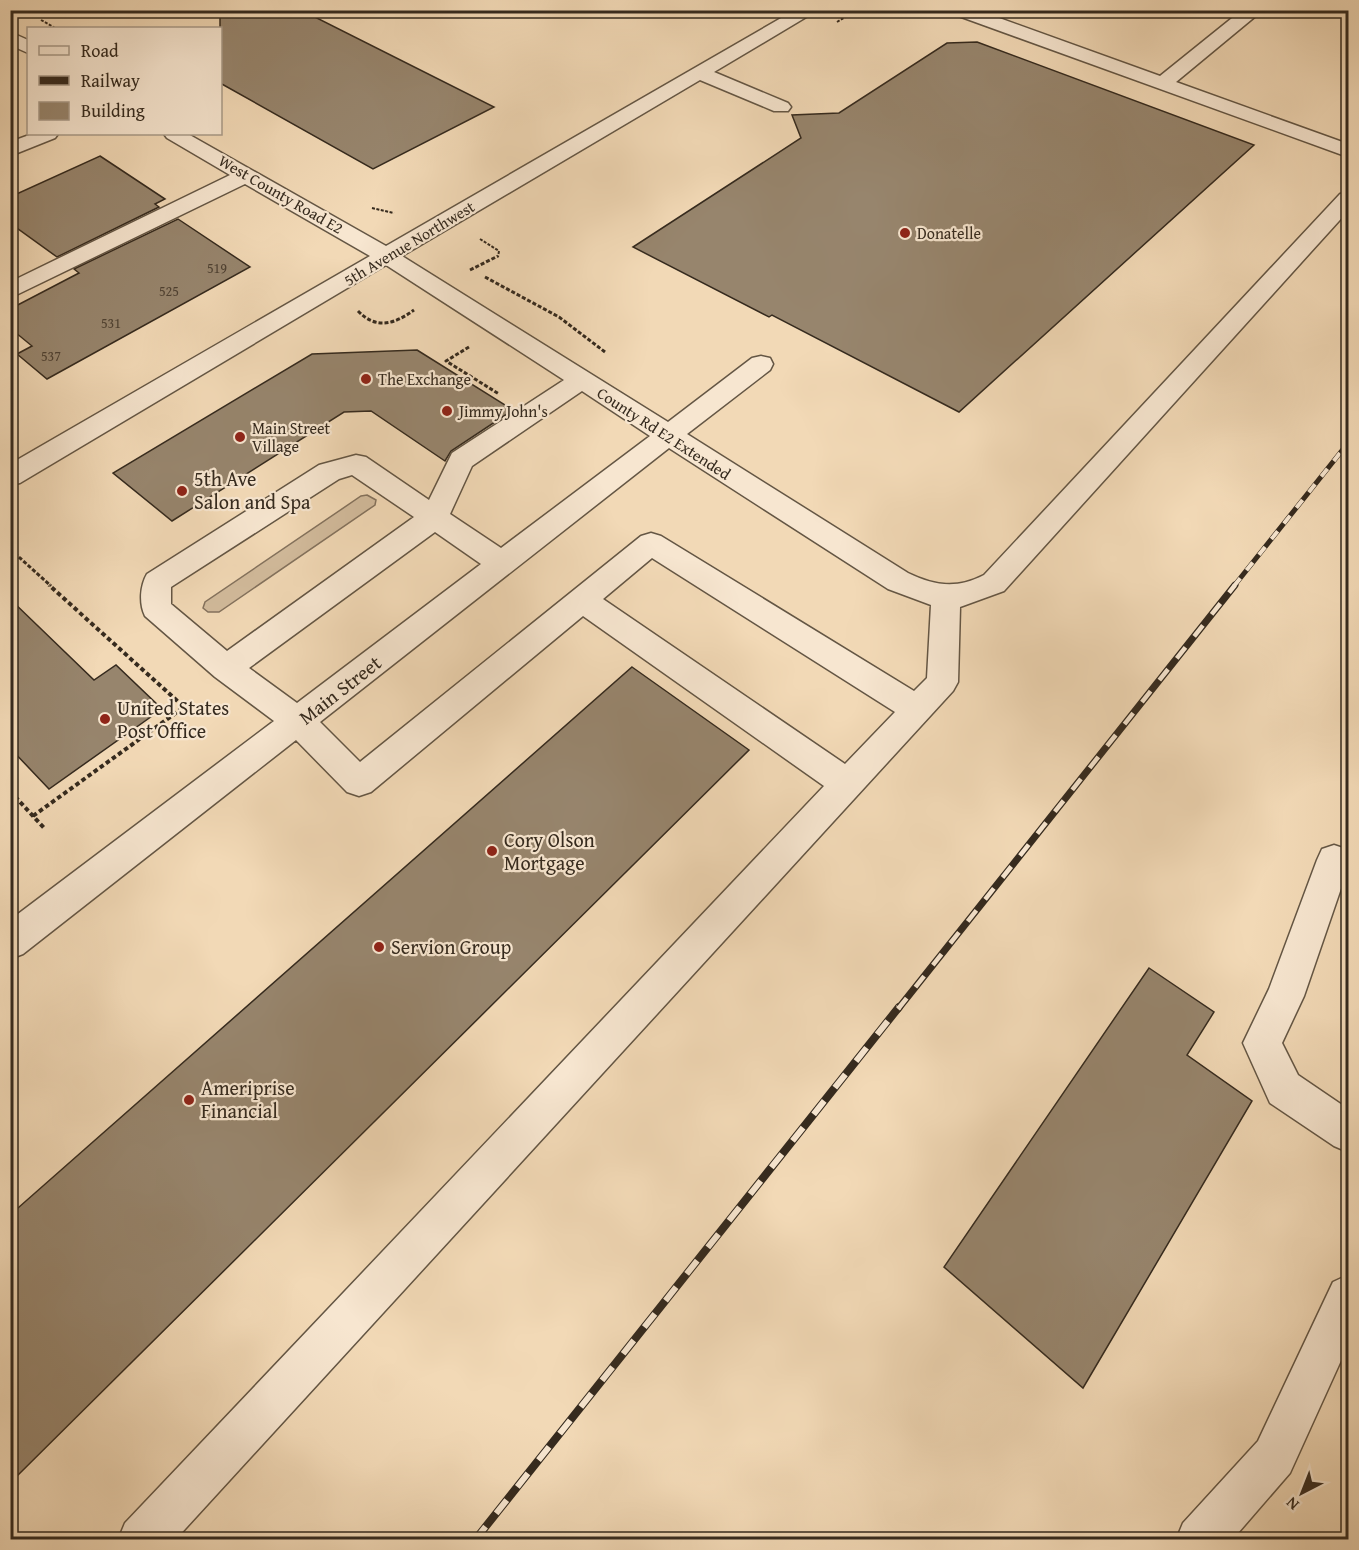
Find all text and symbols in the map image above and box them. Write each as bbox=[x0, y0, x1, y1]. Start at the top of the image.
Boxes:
legend bbox=[27, 27, 222, 135]
text: Road bbox=[81, 37, 119, 64]
text: Railway bbox=[81, 67, 140, 94]
text: Building bbox=[81, 97, 145, 124]
street label: West County Road E2 bbox=[214, 148, 348, 240]
street label: 5th Avenue Northwest bbox=[339, 194, 479, 292]
place label: Donatelle bbox=[917, 221, 981, 245]
marker: Donatelle bbox=[898, 226, 912, 240]
house number: 519 bbox=[207, 258, 227, 278]
house number: 525 bbox=[159, 281, 179, 301]
house number: 531 bbox=[101, 313, 121, 333]
house number: 537 bbox=[41, 346, 61, 366]
place label: The Exchange bbox=[378, 367, 471, 391]
marker: The Exchange bbox=[359, 372, 373, 386]
street label: County Rd E2 Extended bbox=[592, 381, 736, 486]
place label: Jimmy John's bbox=[457, 399, 548, 423]
marker: Jimmy John's bbox=[440, 404, 454, 418]
place label: Main Street Village bbox=[252, 416, 331, 458]
marker: Main Street Village bbox=[233, 430, 247, 444]
place label: 5th Ave Salon and Spa bbox=[194, 464, 311, 516]
marker: 5th Ave Salon and Spa bbox=[175, 484, 189, 498]
street label: Main Street bbox=[292, 648, 387, 731]
place label: United States Post Office bbox=[117, 693, 229, 745]
marker: United States Post Office bbox=[98, 712, 112, 726]
place label: Cory Olson Mortgage bbox=[504, 825, 595, 877]
marker: Cory Olson Mortgage bbox=[485, 844, 499, 858]
place label: Servion Group bbox=[391, 932, 512, 961]
marker: Servion Group bbox=[372, 940, 386, 954]
place label: Ameriprise Financial bbox=[201, 1073, 295, 1125]
marker: Ameriprise Financial bbox=[182, 1093, 196, 1107]
north arrow bbox=[1272, 1463, 1332, 1523]
text: N bbox=[1280, 1491, 1304, 1517]

